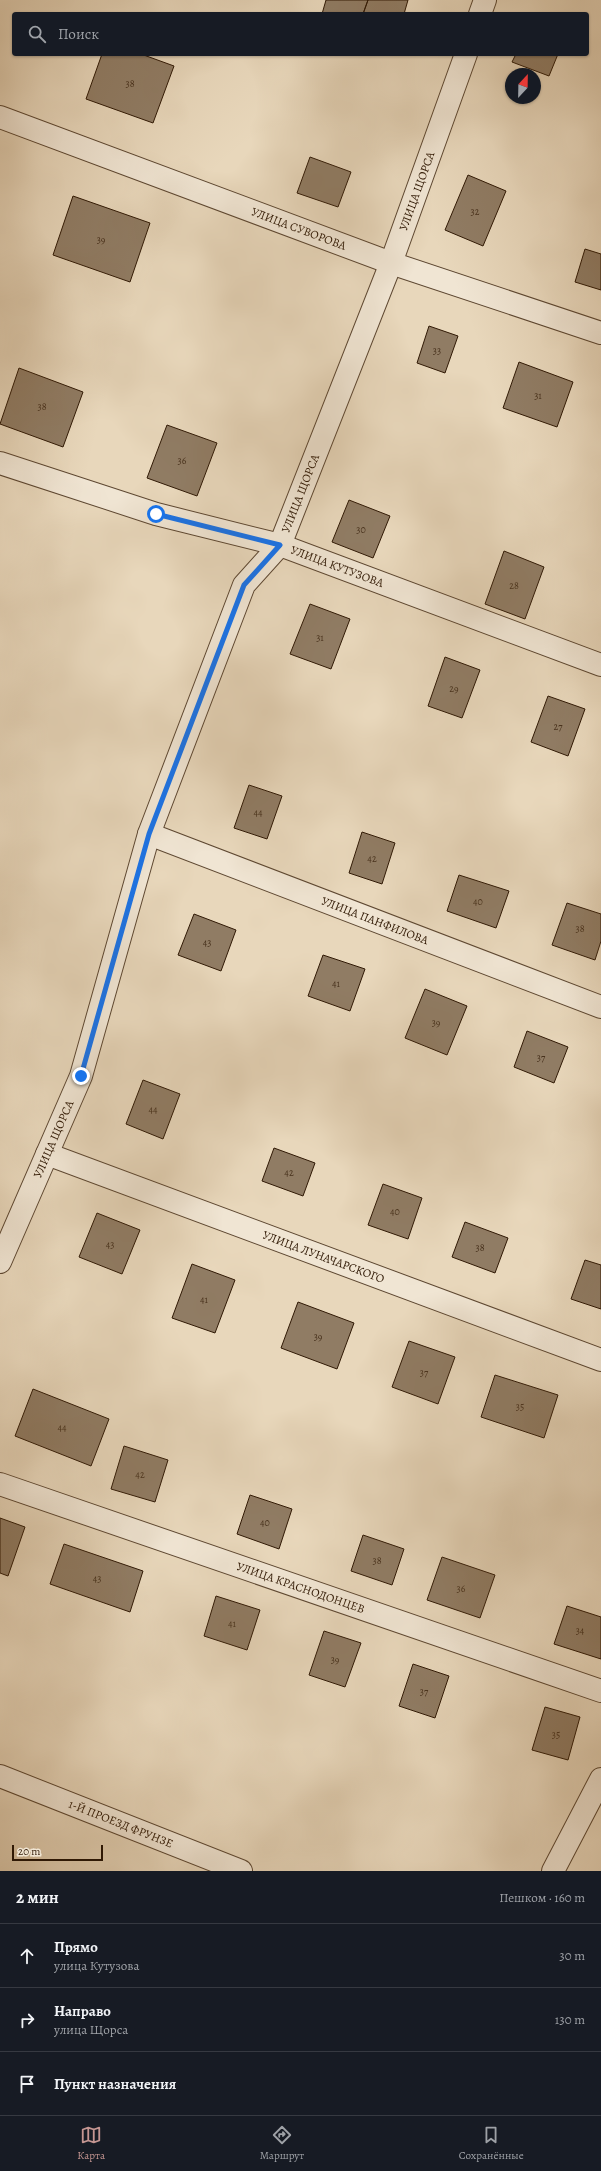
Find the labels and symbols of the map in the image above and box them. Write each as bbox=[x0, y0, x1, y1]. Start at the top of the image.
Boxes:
north arrow bbox=[505, 68, 541, 104]
house number: 38 bbox=[125, 77, 135, 90]
street label: УЛИЦА ЩОРСА bbox=[395, 148, 439, 233]
street label: УЛИЦА СУВОРОВА bbox=[249, 204, 350, 254]
house number: 32 bbox=[471, 205, 480, 218]
house number: 39 bbox=[97, 233, 106, 246]
house number: 33 bbox=[433, 344, 441, 357]
house number: 31 bbox=[534, 389, 542, 402]
house number: 38 bbox=[37, 400, 47, 413]
street label: УЛИЦА ЩОРСА bbox=[278, 451, 323, 535]
house number: 36 bbox=[178, 454, 187, 467]
route start bbox=[147, 505, 165, 523]
house number: 30 bbox=[356, 523, 366, 536]
street label: УЛИЦА КУТУЗОВА bbox=[288, 542, 387, 591]
house number: 28 bbox=[509, 579, 519, 592]
house number: 31 bbox=[316, 631, 324, 644]
house number: 29 bbox=[449, 682, 459, 695]
house number: 27 bbox=[554, 720, 563, 733]
house number: 44 bbox=[253, 806, 263, 819]
house number: 42 bbox=[367, 852, 377, 865]
street label: УЛИЦА ПАНФИЛОВА bbox=[319, 893, 432, 949]
house number: 40 bbox=[473, 895, 483, 908]
house number: 38 bbox=[575, 922, 585, 935]
house number: 43 bbox=[203, 936, 211, 949]
house number: 41 bbox=[332, 977, 341, 990]
house number: 39 bbox=[432, 1016, 441, 1029]
house number: 37 bbox=[537, 1051, 546, 1064]
route end bbox=[72, 1067, 90, 1085]
street label: УЛИЦА ЩОРСА bbox=[30, 1097, 78, 1180]
house number: 44 bbox=[148, 1103, 158, 1116]
house number: 42 bbox=[284, 1166, 294, 1179]
house number: 40 bbox=[390, 1205, 400, 1218]
street label: УЛИЦА ЛУНАЧАРСКОГО bbox=[260, 1227, 387, 1287]
house number: 43 bbox=[106, 1238, 114, 1251]
house number: 38 bbox=[475, 1241, 485, 1254]
house number: 41 bbox=[200, 1293, 209, 1306]
house number: 39 bbox=[314, 1330, 323, 1343]
house number: 37 bbox=[420, 1366, 429, 1379]
house number: 35 bbox=[516, 1400, 524, 1413]
house number: 44 bbox=[57, 1421, 67, 1434]
house number: 42 bbox=[135, 1468, 145, 1481]
house number: 40 bbox=[260, 1516, 270, 1529]
house number: 38 bbox=[372, 1554, 382, 1567]
street label: УЛИЦА КРАСНОДОНЦЕВ bbox=[234, 1558, 367, 1617]
house number: 43 bbox=[93, 1572, 101, 1585]
house number: 36 bbox=[457, 1582, 466, 1595]
house number: 41 bbox=[228, 1617, 237, 1630]
house number: 34 bbox=[576, 1624, 585, 1637]
house number: 39 bbox=[331, 1653, 340, 1666]
house number: 37 bbox=[420, 1685, 429, 1698]
house number: 35 bbox=[552, 1728, 560, 1741]
street label: 1-Й ПРОЕЗД ФРУНЗЕ bbox=[66, 1796, 176, 1852]
scale bar bbox=[12, 1843, 103, 1862]

